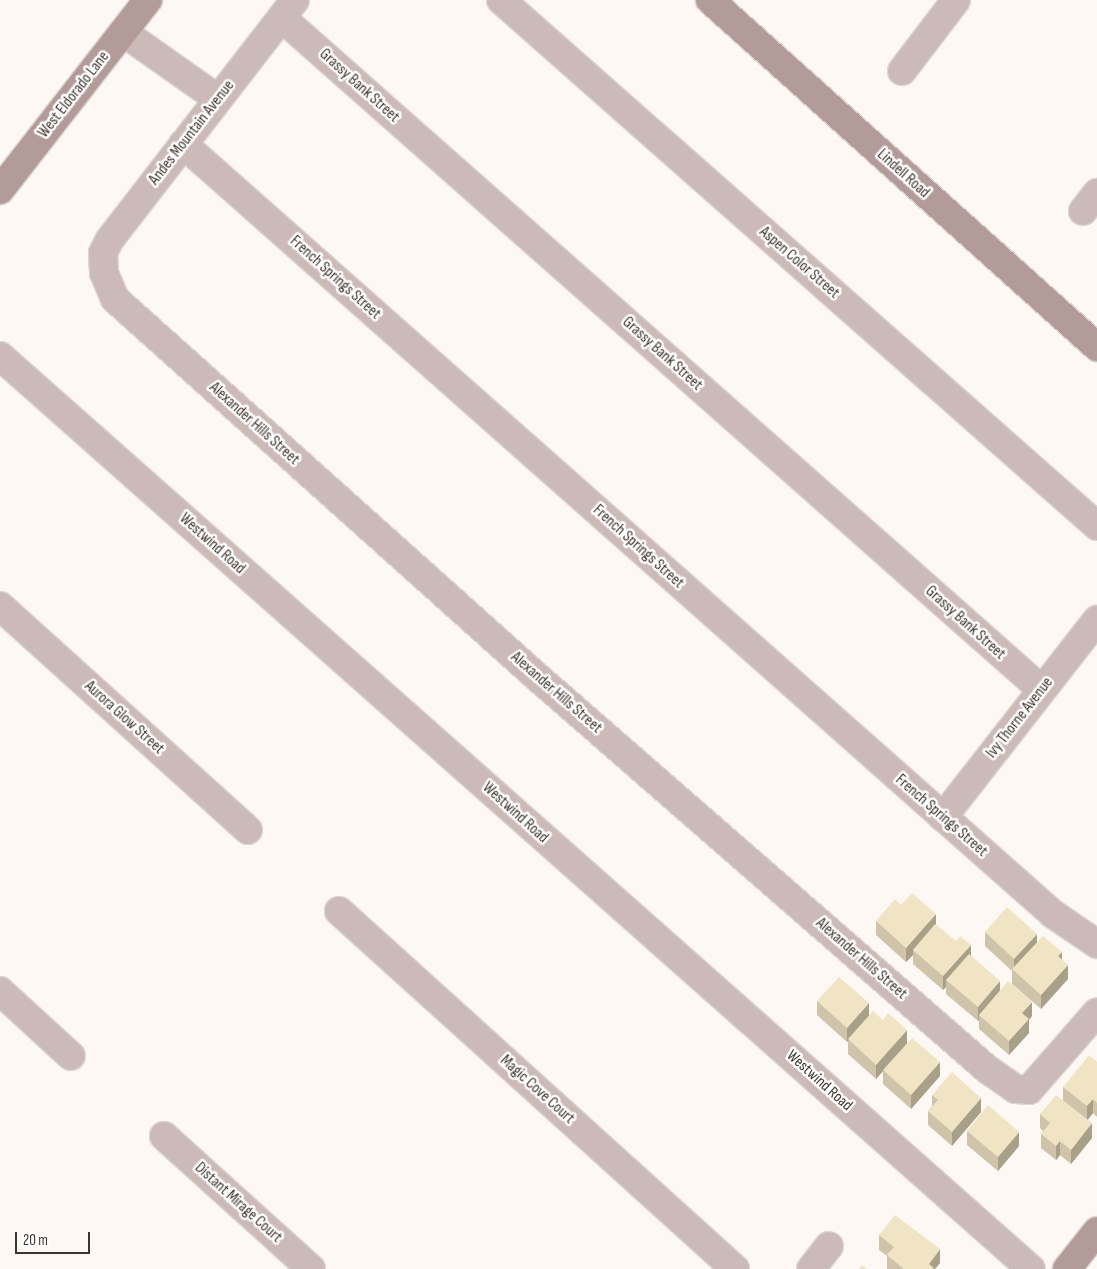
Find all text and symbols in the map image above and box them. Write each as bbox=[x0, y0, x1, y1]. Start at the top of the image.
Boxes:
street label: Grassy Bank Street bbox=[315, 45, 403, 127]
street label: West Eldorado Lane bbox=[34, 48, 114, 142]
street label: Andes Mountain Avenue bbox=[145, 77, 239, 189]
street label: Lindell Road bbox=[873, 145, 933, 203]
street label: Aspen Color Street bbox=[755, 223, 843, 303]
street label: French Springs Street bbox=[286, 232, 384, 324]
street label: Grassy Bank Street bbox=[618, 313, 706, 395]
street label: Alexander Hills Street bbox=[205, 379, 303, 469]
street label: French Springs Street bbox=[589, 501, 687, 593]
street label: Westwind Road bbox=[175, 509, 249, 579]
street label: Grassy Bank Street bbox=[921, 582, 1009, 664]
street label: Alexander Hills Street bbox=[506, 648, 606, 738]
street label: Ivy Thorne Avenue bbox=[982, 674, 1058, 762]
street label: Aurora Glow Street bbox=[80, 677, 168, 759]
street label: French Springs Street bbox=[891, 771, 991, 861]
street label: Westwind Road bbox=[478, 778, 552, 848]
street label: Alexander Hills Street bbox=[811, 914, 911, 1004]
street label: Westwind Road bbox=[782, 1046, 856, 1116]
street label: Magic Cove Court bbox=[496, 1052, 578, 1128]
street label: Distant Mirage Court bbox=[190, 1159, 286, 1247]
scale bar bbox=[18, 1222, 92, 1254]
text: 20 m bbox=[23, 1231, 48, 1250]

